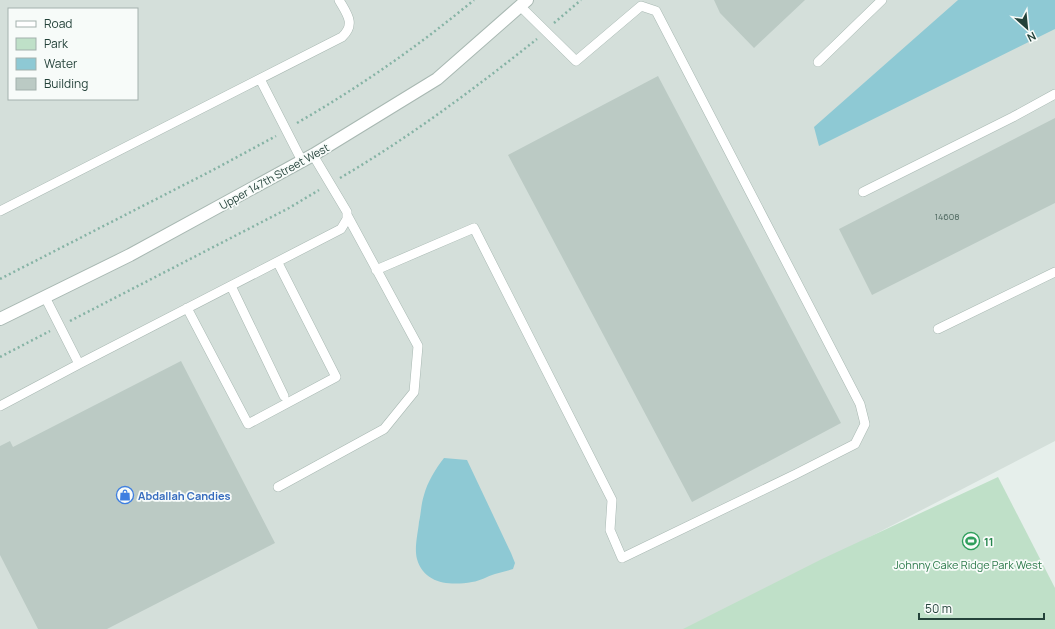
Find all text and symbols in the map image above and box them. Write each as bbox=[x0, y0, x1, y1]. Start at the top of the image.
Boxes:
legend bbox=[8, 8, 138, 100]
north arrow bbox=[1007, 8, 1047, 48]
text: Road bbox=[44, 15, 72, 32]
text: N bbox=[1025, 29, 1039, 46]
text: Park bbox=[44, 35, 69, 52]
text: Water bbox=[44, 55, 78, 72]
text: Building bbox=[44, 75, 88, 92]
street label: Upper 147th Street West bbox=[216, 139, 332, 213]
house number: 14608 bbox=[934, 210, 960, 223]
shop icon: Abdallah Candies bbox=[115, 485, 135, 505]
place label: Abdallah Candies bbox=[138, 488, 231, 503]
sports icon: 11 bbox=[961, 531, 981, 551]
place label: 11 bbox=[984, 534, 994, 549]
park label: Johnny Cake Ridge Park West bbox=[894, 557, 1042, 572]
scale bar bbox=[919, 595, 1044, 621]
text: 50 m bbox=[925, 600, 952, 617]

